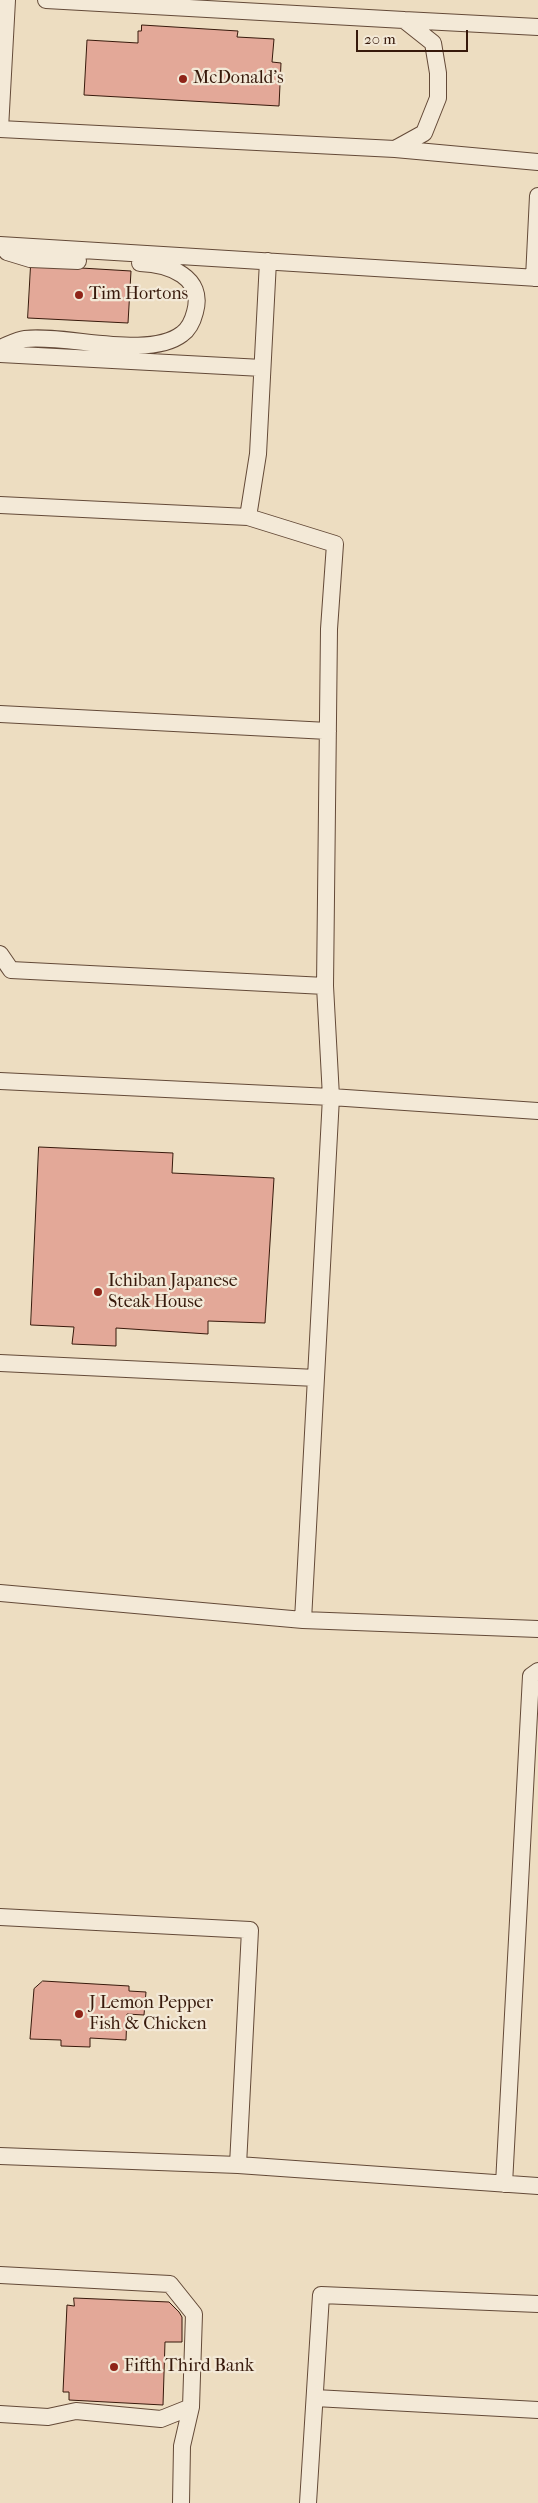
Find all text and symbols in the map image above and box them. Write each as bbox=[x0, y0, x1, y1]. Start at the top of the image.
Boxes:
scale bar bbox=[358, 20, 470, 52]
text: 20 m bbox=[364, 30, 396, 48]
place label: McDonald's bbox=[193, 68, 284, 90]
marker: McDonald's bbox=[177, 73, 189, 85]
place label: Tim Hortons bbox=[89, 284, 188, 306]
marker: Tim Hortons bbox=[73, 289, 85, 301]
place label: Ichiban Japanese Steak House bbox=[108, 1271, 238, 1314]
marker: Ichiban Japanese Steak House bbox=[92, 1286, 104, 1298]
place label: J Lemon Pepper Fish & Chicken bbox=[89, 1993, 213, 2036]
marker: J Lemon Pepper Fish & Chicken bbox=[73, 2008, 85, 2020]
place label: Fifth Third Bank bbox=[124, 2356, 254, 2378]
marker: Fifth Third Bank bbox=[108, 2361, 120, 2373]

